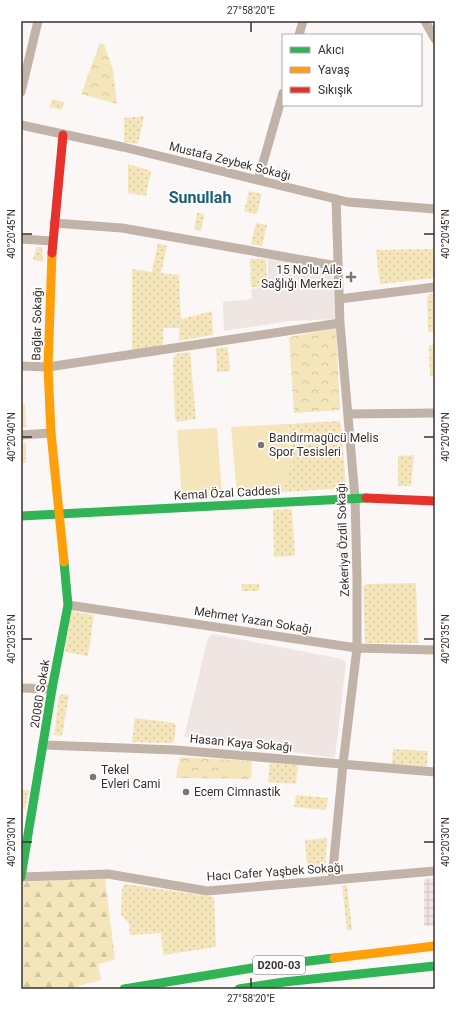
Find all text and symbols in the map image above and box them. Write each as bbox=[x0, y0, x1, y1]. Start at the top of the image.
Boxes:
text: 27°58'20"E bbox=[227, 5, 275, 16]
legend bbox=[282, 34, 422, 106]
text: Akıcı bbox=[318, 43, 344, 57]
text: Yavaş bbox=[318, 63, 350, 77]
text: Sıkışık bbox=[318, 83, 353, 97]
street label: Mustafa Zeybek Sokağı bbox=[168, 139, 292, 183]
district label: Sunullah bbox=[169, 188, 231, 207]
text: 40°20'45"N bbox=[6, 209, 17, 259]
text: 40°20'45"N bbox=[440, 209, 451, 259]
place label: 15 No'lu Aile Sağlığı Merkezi bbox=[261, 263, 342, 291]
marker: 15 No'lu Aile Sağlığı Merkezi bbox=[345, 271, 357, 283]
street label: Bağlar Sokağı bbox=[29, 287, 45, 361]
text: 40°20'40"N bbox=[6, 412, 17, 462]
text: 40°20'40"N bbox=[440, 412, 451, 462]
place label: Bandırmagücü Melis Spor Tesisleri bbox=[269, 431, 379, 459]
marker: Bandırmagücü Melis Spor Tesisleri bbox=[256, 440, 266, 450]
street label: Kemal Özal Caddesi bbox=[173, 482, 281, 503]
street label: Zekeriya Özdil Sokağı bbox=[333, 483, 352, 597]
street label: Mehmet Yazan Sokağı bbox=[193, 604, 313, 636]
text: 40°20'35"N bbox=[6, 614, 17, 664]
text: 40°20'35"N bbox=[440, 614, 451, 664]
street label: 20080 Sokak bbox=[28, 658, 52, 729]
street label: Hasan Kaya Sokağı bbox=[189, 732, 293, 754]
place label: Tekel Evleri Cami bbox=[101, 763, 161, 791]
marker: Tekel Evleri Cami bbox=[88, 772, 98, 782]
place label: Ecem Cimnastik bbox=[194, 785, 281, 799]
marker: Ecem Cimnastik bbox=[181, 787, 191, 797]
text: 40°20'30"N bbox=[6, 817, 17, 867]
text: 40°20'30"N bbox=[440, 817, 451, 867]
street label: Hacı Cafer Yaşbek Sokağı bbox=[206, 860, 344, 884]
road number: D200-03 bbox=[253, 956, 305, 974]
text: 27°58'20"E bbox=[227, 993, 275, 1004]

